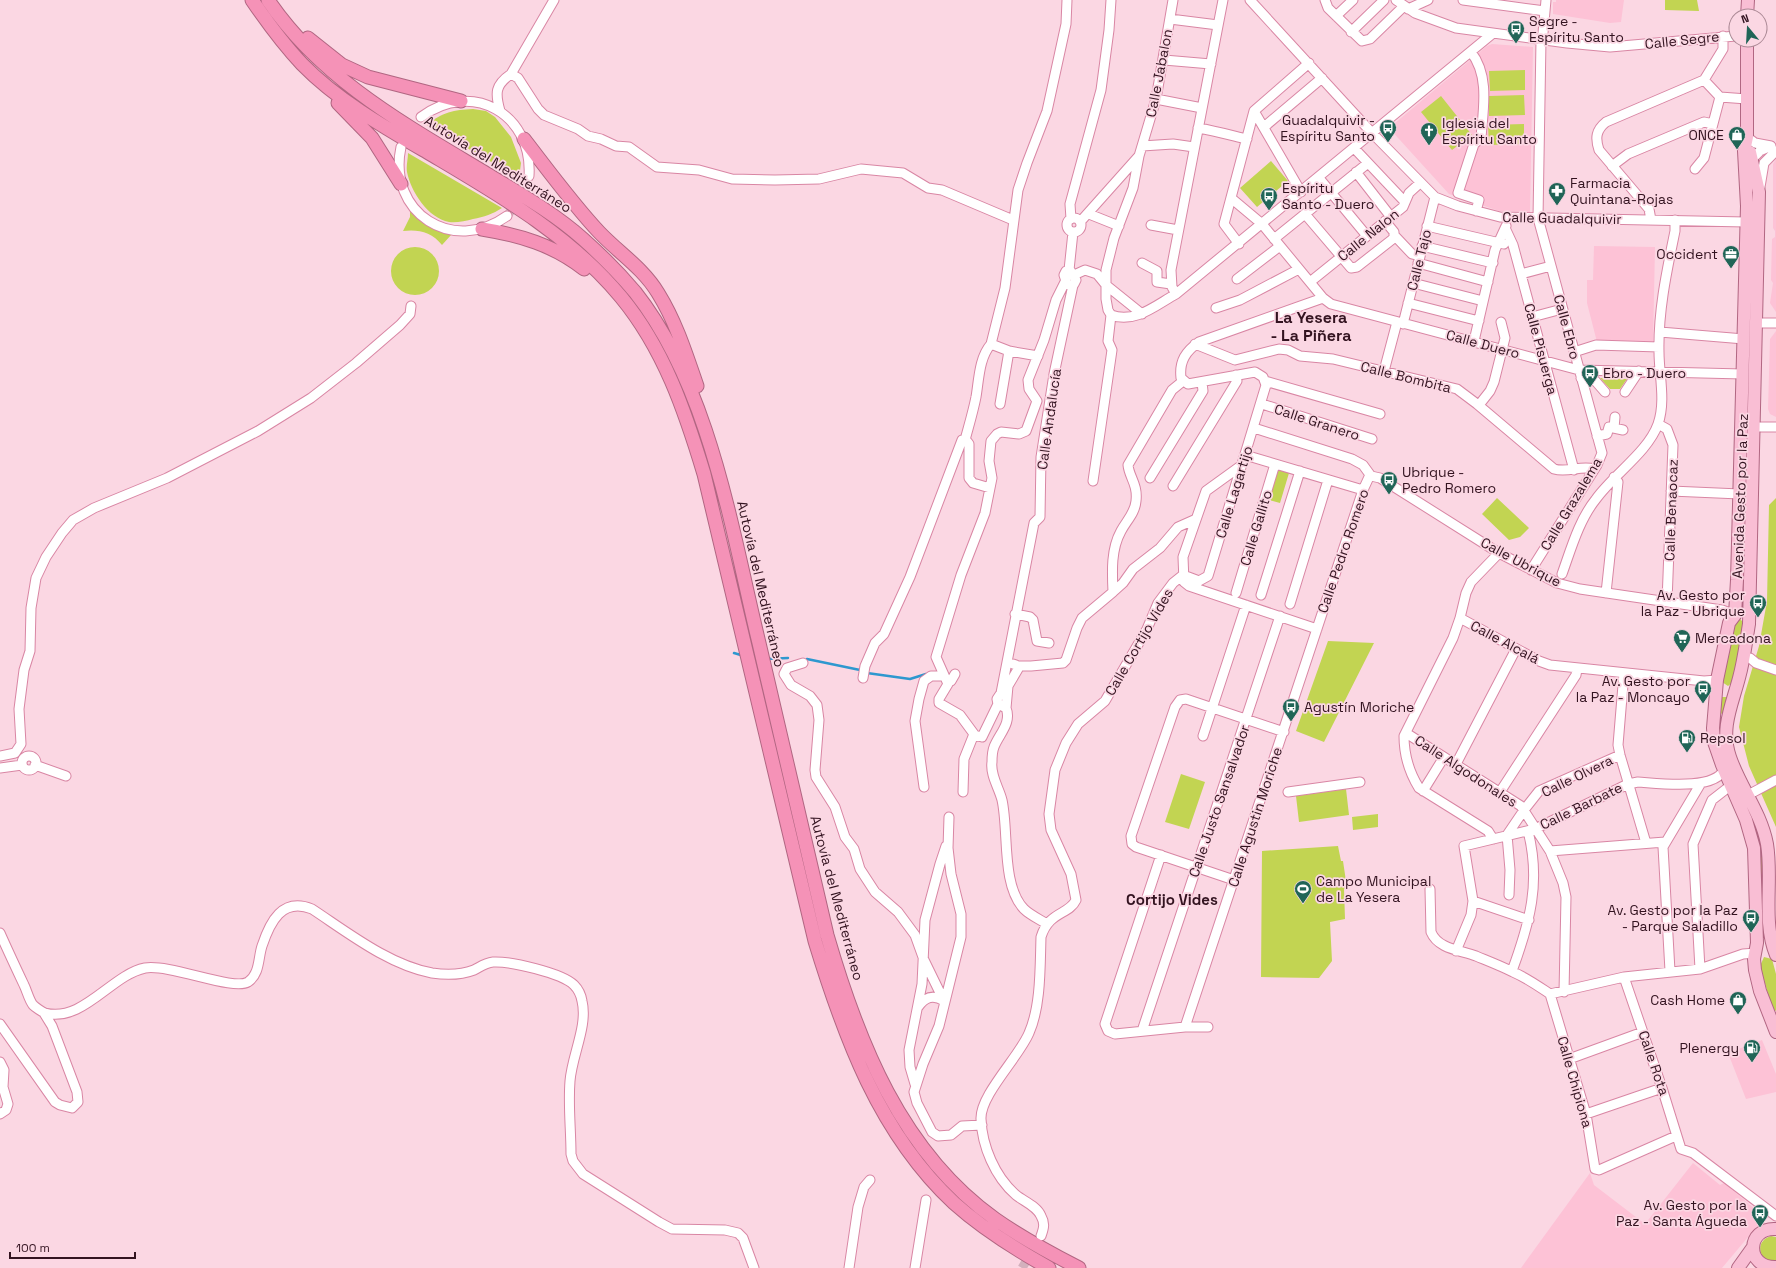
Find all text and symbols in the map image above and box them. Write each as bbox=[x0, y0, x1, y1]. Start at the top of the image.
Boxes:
north arrow bbox=[1728, 8, 1768, 48]
text: N bbox=[1739, 11, 1751, 26]
place label: Segre - Espíritu Santo bbox=[1529, 12, 1624, 46]
bus stop icon: Segre - Espíritu Santo bbox=[1506, 19, 1526, 44]
street label: Calle Jabalon bbox=[1142, 27, 1176, 119]
street label: Calle Segre bbox=[1644, 27, 1720, 53]
street label: Autovía del Mediterráneo bbox=[421, 111, 575, 217]
place label: Guadalquivir - Espíritu Santo bbox=[1280, 111, 1375, 145]
place label: Iglesia del Espíritu Santo bbox=[1442, 114, 1537, 148]
bus stop icon: Guadalquivir - Espíritu Santo bbox=[1378, 118, 1398, 143]
church icon: Iglesia del Espíritu Santo bbox=[1419, 121, 1439, 146]
shop icon: ONCE bbox=[1727, 125, 1747, 150]
place label: ONCE bbox=[1688, 126, 1724, 144]
place label: Farmacia Quintana-Rojas bbox=[1570, 174, 1673, 208]
place label: Espíritu Santo - Duero bbox=[1282, 179, 1374, 213]
pharmacy icon: Farmacia Quintana-Rojas bbox=[1547, 181, 1567, 206]
bus stop icon: Espíritu Santo - Duero bbox=[1259, 186, 1279, 211]
street label: Calle Nalon bbox=[1334, 205, 1402, 265]
street label: Calle Guadalquivir bbox=[1502, 208, 1622, 228]
street label: Calle Tajo bbox=[1403, 227, 1435, 293]
office icon: Occident bbox=[1721, 244, 1741, 269]
place label: Occident bbox=[1656, 245, 1718, 263]
street label: Calle Ebro bbox=[1550, 293, 1584, 361]
street label: Calle Pisuerga bbox=[1520, 301, 1562, 397]
district label: La Yesera - La Piñera bbox=[1271, 307, 1351, 346]
street label: Calle Duero bbox=[1444, 326, 1522, 362]
street label: Calle Bombita bbox=[1359, 357, 1453, 397]
bus stop icon: Ebro - Duero bbox=[1580, 363, 1600, 388]
place label: Ebro - Duero bbox=[1603, 364, 1686, 382]
street label: Calle Andalucía bbox=[1033, 367, 1065, 471]
street label: Calle Granero bbox=[1272, 400, 1362, 444]
street label: Avenida Gesto por la Paz bbox=[1728, 413, 1752, 579]
street label: Calle Lagartijo bbox=[1211, 444, 1257, 540]
street label: Calle Grazalema bbox=[1536, 454, 1606, 554]
street label: Calle Benaocaz bbox=[1660, 459, 1682, 561]
place label: Ubrique - Pedro Romero bbox=[1402, 463, 1496, 497]
bus stop icon: Ubrique - Pedro Romero bbox=[1379, 470, 1399, 495]
street label: Calle Pedro Romero bbox=[1313, 487, 1373, 615]
street label: Calle Gallito bbox=[1236, 488, 1276, 568]
street label: Autovía del Mediterráneo bbox=[733, 499, 789, 669]
street label: Calle Ubrique bbox=[1478, 533, 1564, 591]
street label: Calle Cortijo Vides bbox=[1101, 585, 1177, 699]
place label: Av. Gesto por la Paz - Ubrique bbox=[1641, 586, 1745, 620]
bus stop icon: Av. Gesto por la Paz - Ubrique bbox=[1748, 593, 1768, 618]
street label: Calle Alcalá bbox=[1467, 616, 1543, 668]
supermarket icon: Mercadona bbox=[1672, 628, 1692, 653]
place label: Mercadona bbox=[1695, 629, 1771, 647]
place label: Av. Gesto por la Paz - Moncayo bbox=[1576, 672, 1690, 706]
bus stop icon: Av. Gesto por la Paz - Moncayo bbox=[1693, 679, 1713, 704]
bus stop icon: Agustín Moriche bbox=[1281, 697, 1301, 722]
place label: Agustín Moriche bbox=[1304, 698, 1414, 716]
street label: Calle Justo Sansalvador bbox=[1184, 722, 1254, 880]
fuel station icon: Repsol bbox=[1677, 728, 1697, 753]
place label: Repsol bbox=[1700, 729, 1746, 747]
street label: Calle Algodonales bbox=[1411, 731, 1521, 811]
street label: Calle Agustin Moriche bbox=[1224, 745, 1286, 889]
street label: Calle Olvera bbox=[1538, 751, 1616, 801]
street label: Calle Barbate bbox=[1537, 778, 1625, 834]
street label: Autovía del Mediterráneo bbox=[806, 814, 868, 982]
place label: Campo Municipal de La Yesera bbox=[1316, 872, 1431, 906]
sports icon: Campo Municipal de La Yesera bbox=[1293, 879, 1313, 904]
district label: Cortijo Vides bbox=[1126, 890, 1218, 909]
place label: Av. Gesto por la Paz - Parque Saladillo bbox=[1607, 901, 1738, 935]
bus stop icon: Av. Gesto por la Paz - Parque Saladillo bbox=[1741, 908, 1761, 933]
shop icon: Cash Home bbox=[1728, 990, 1748, 1015]
place label: Cash Home bbox=[1650, 991, 1725, 1009]
street label: Calle Rota bbox=[1635, 1028, 1673, 1098]
street label: Calle Chipiona bbox=[1553, 1034, 1597, 1130]
fuel station icon: Plenergy bbox=[1742, 1038, 1762, 1063]
place label: Plenergy bbox=[1679, 1039, 1739, 1057]
place label: Av. Gesto por la Paz - Santa Águeda bbox=[1616, 1196, 1747, 1230]
bus stop icon: Av. Gesto por la Paz - Santa Águeda bbox=[1750, 1203, 1770, 1228]
scale bar bbox=[10, 1234, 135, 1260]
text: 100 m bbox=[16, 1240, 50, 1256]

